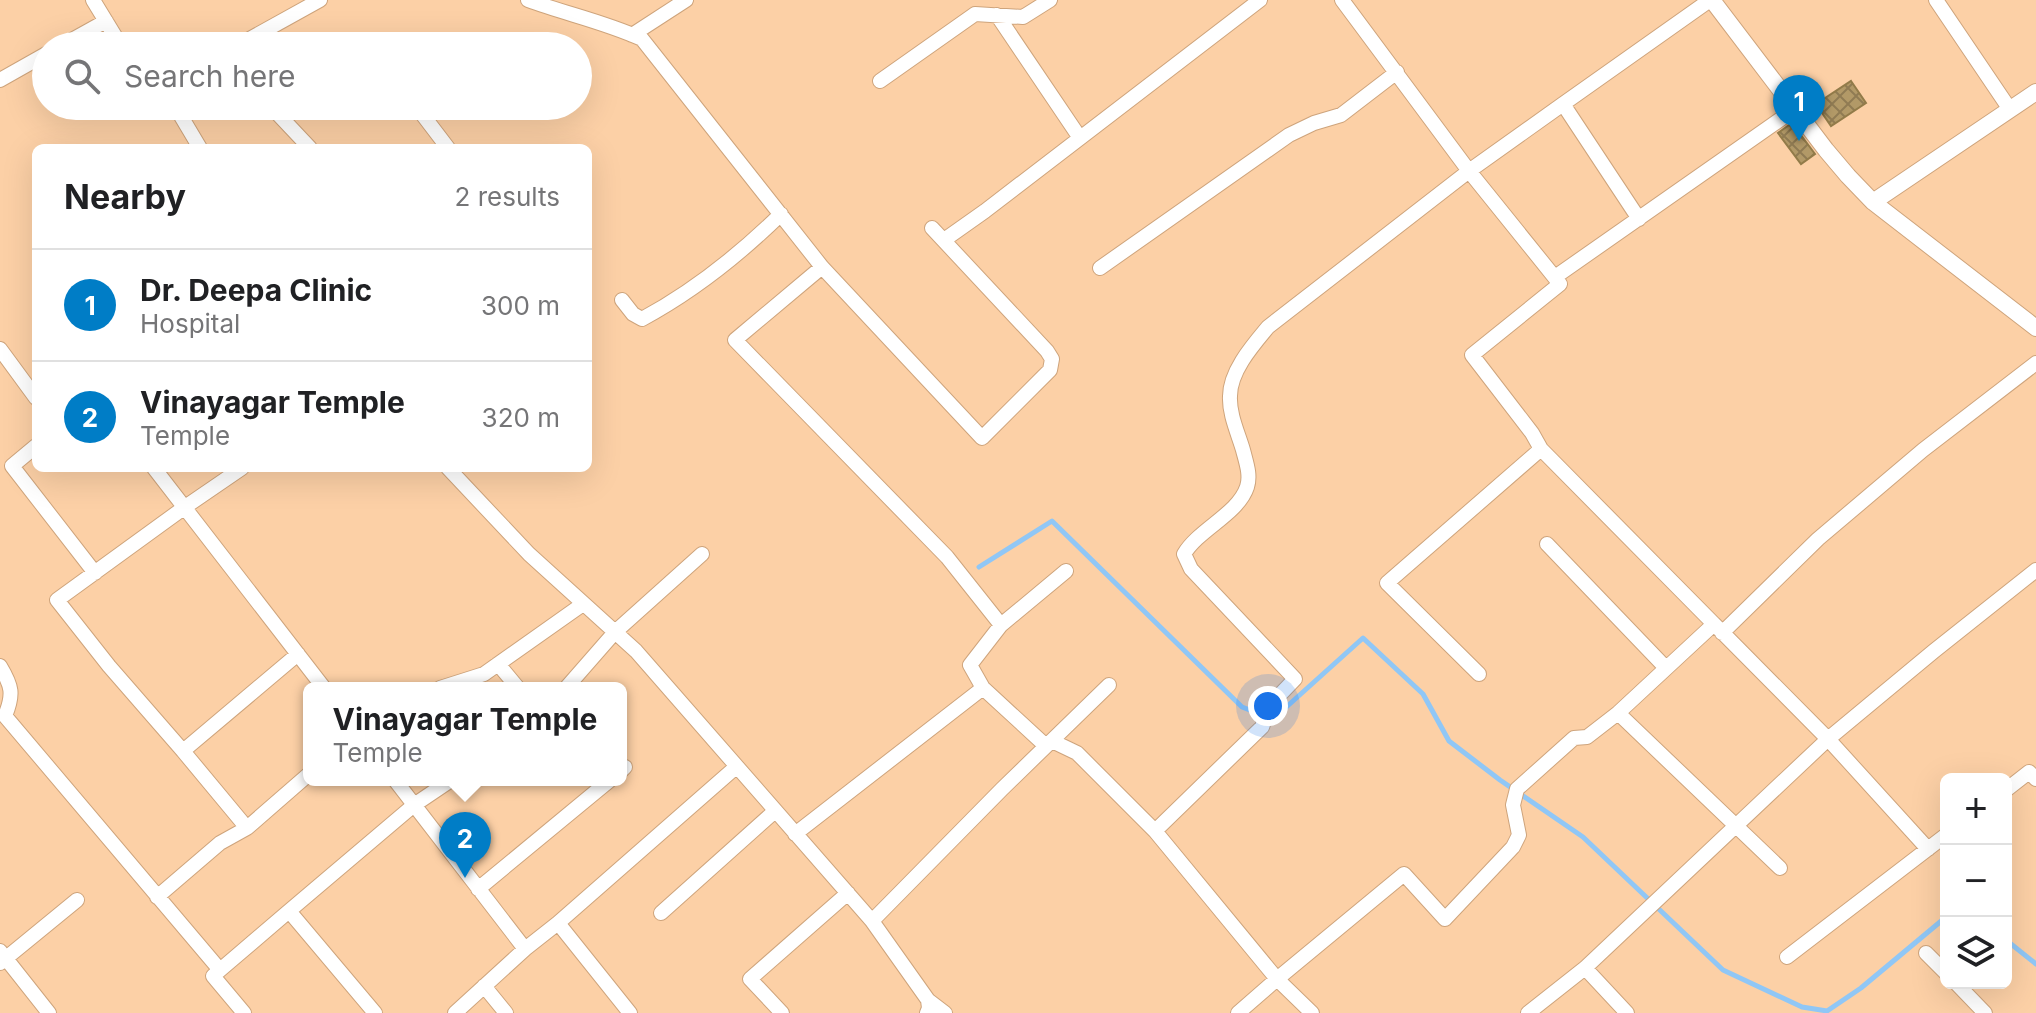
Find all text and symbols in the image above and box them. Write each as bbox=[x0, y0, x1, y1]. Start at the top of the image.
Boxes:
search box bbox=[32, 32, 592, 120]
icon: search bbox=[60, 54, 104, 98]
text: Search here bbox=[124, 58, 296, 94]
pin: 1 bbox=[1773, 75, 1825, 141]
text: Nearby bbox=[64, 176, 186, 217]
text: 2 results bbox=[455, 181, 560, 212]
text: Dr. Deepa Clinic bbox=[140, 272, 372, 308]
text: 1 bbox=[84, 290, 96, 321]
text: 300 m bbox=[481, 290, 560, 321]
text: Hospital bbox=[140, 308, 240, 339]
text: Vinayagar Temple bbox=[140, 384, 405, 420]
text: 2 bbox=[82, 402, 98, 433]
text: 320 m bbox=[482, 402, 560, 433]
text: Temple bbox=[140, 420, 230, 451]
popup bbox=[303, 682, 627, 786]
your location bbox=[1248, 686, 1288, 726]
text: Vinayagar Temple bbox=[333, 701, 597, 737]
text: Temple bbox=[333, 737, 423, 768]
map controls bbox=[1940, 773, 2012, 989]
button: + bbox=[1940, 773, 2012, 845]
pin: 2 bbox=[439, 812, 491, 878]
button: − bbox=[1940, 845, 2012, 917]
button: layers bbox=[1940, 917, 2012, 989]

